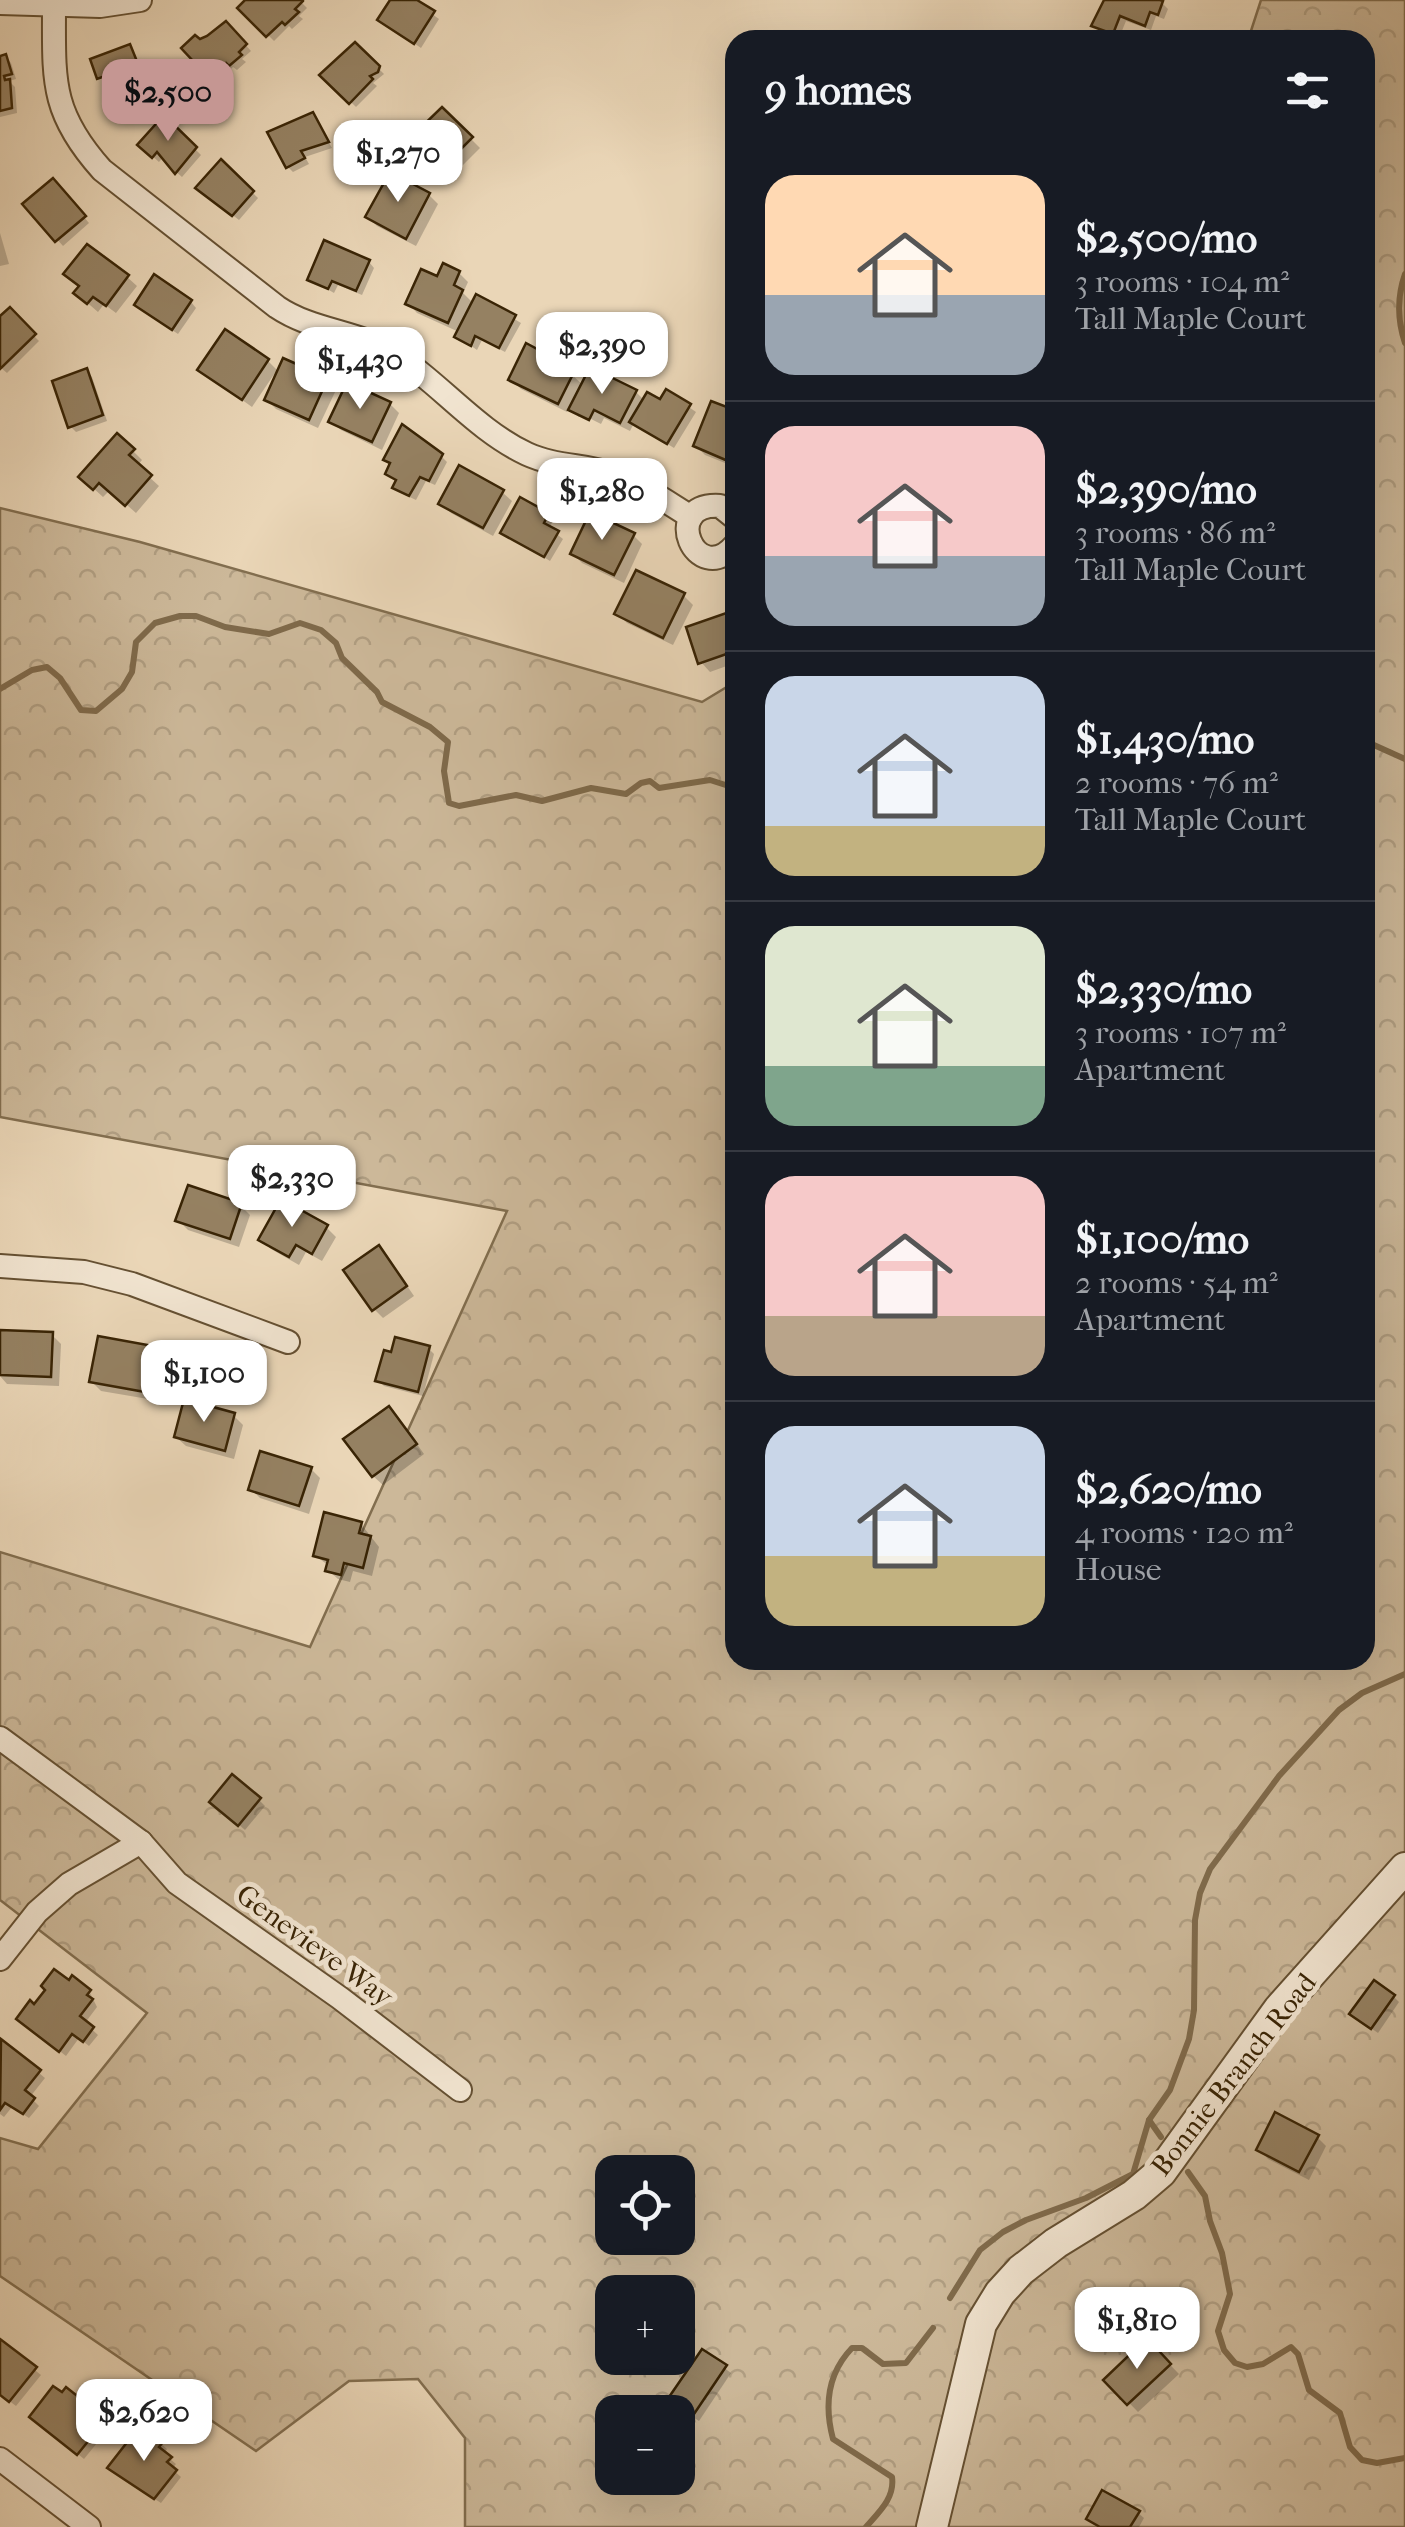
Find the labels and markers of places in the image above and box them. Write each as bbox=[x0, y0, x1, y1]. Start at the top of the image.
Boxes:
pin: $2,500 bbox=[87, 59, 249, 144]
pin: $1,270 bbox=[317, 120, 479, 205]
pin: $2,390 bbox=[521, 312, 683, 397]
pin: $1,430 bbox=[279, 327, 441, 412]
pin: $1,280 bbox=[521, 458, 683, 543]
pin: $2,330 bbox=[211, 1145, 373, 1230]
pin: $1,100 bbox=[123, 1340, 285, 1425]
pin: $1,810 bbox=[1056, 2287, 1218, 2372]
pin: $2,620 bbox=[63, 2379, 225, 2464]

